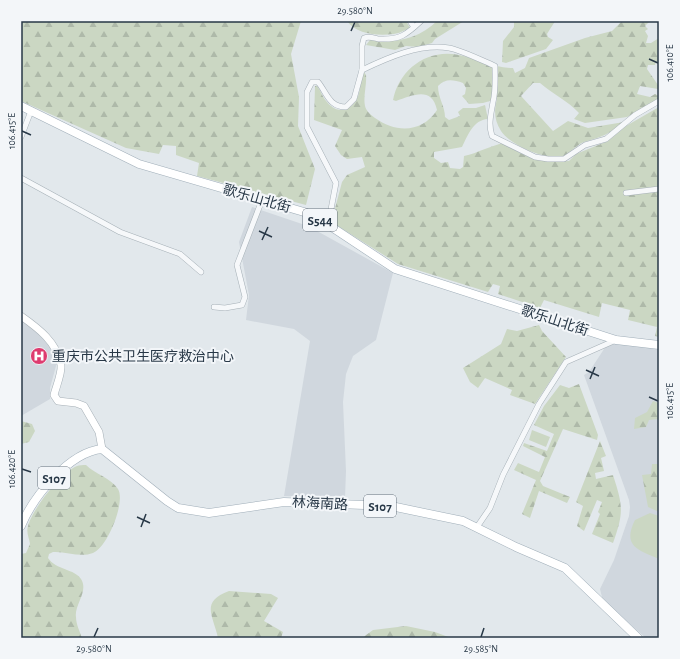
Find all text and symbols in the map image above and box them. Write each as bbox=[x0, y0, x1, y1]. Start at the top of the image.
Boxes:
text: 29.580°N bbox=[337, 6, 373, 16]
text: 106.410°E bbox=[665, 44, 675, 82]
text: 106.415°E bbox=[7, 113, 17, 149]
street label: 歌乐山北街 bbox=[221, 181, 293, 215]
road number: S544 bbox=[303, 209, 337, 231]
street label: 歌乐山北街 bbox=[519, 302, 591, 338]
hospital icon: 重庆市公共卫生医疗救治中心 bbox=[29, 346, 49, 366]
place label: 重庆市公共卫生医疗救治中心 bbox=[52, 349, 234, 364]
text: 106.415°E bbox=[665, 383, 675, 419]
text: 106.420°E bbox=[7, 450, 17, 488]
road number: S107 bbox=[38, 467, 70, 489]
street label: 林海南路 bbox=[292, 495, 348, 512]
road number: S107 bbox=[364, 495, 396, 517]
text: 29.580°N bbox=[76, 644, 112, 654]
text: 29.585°N bbox=[464, 644, 498, 654]

